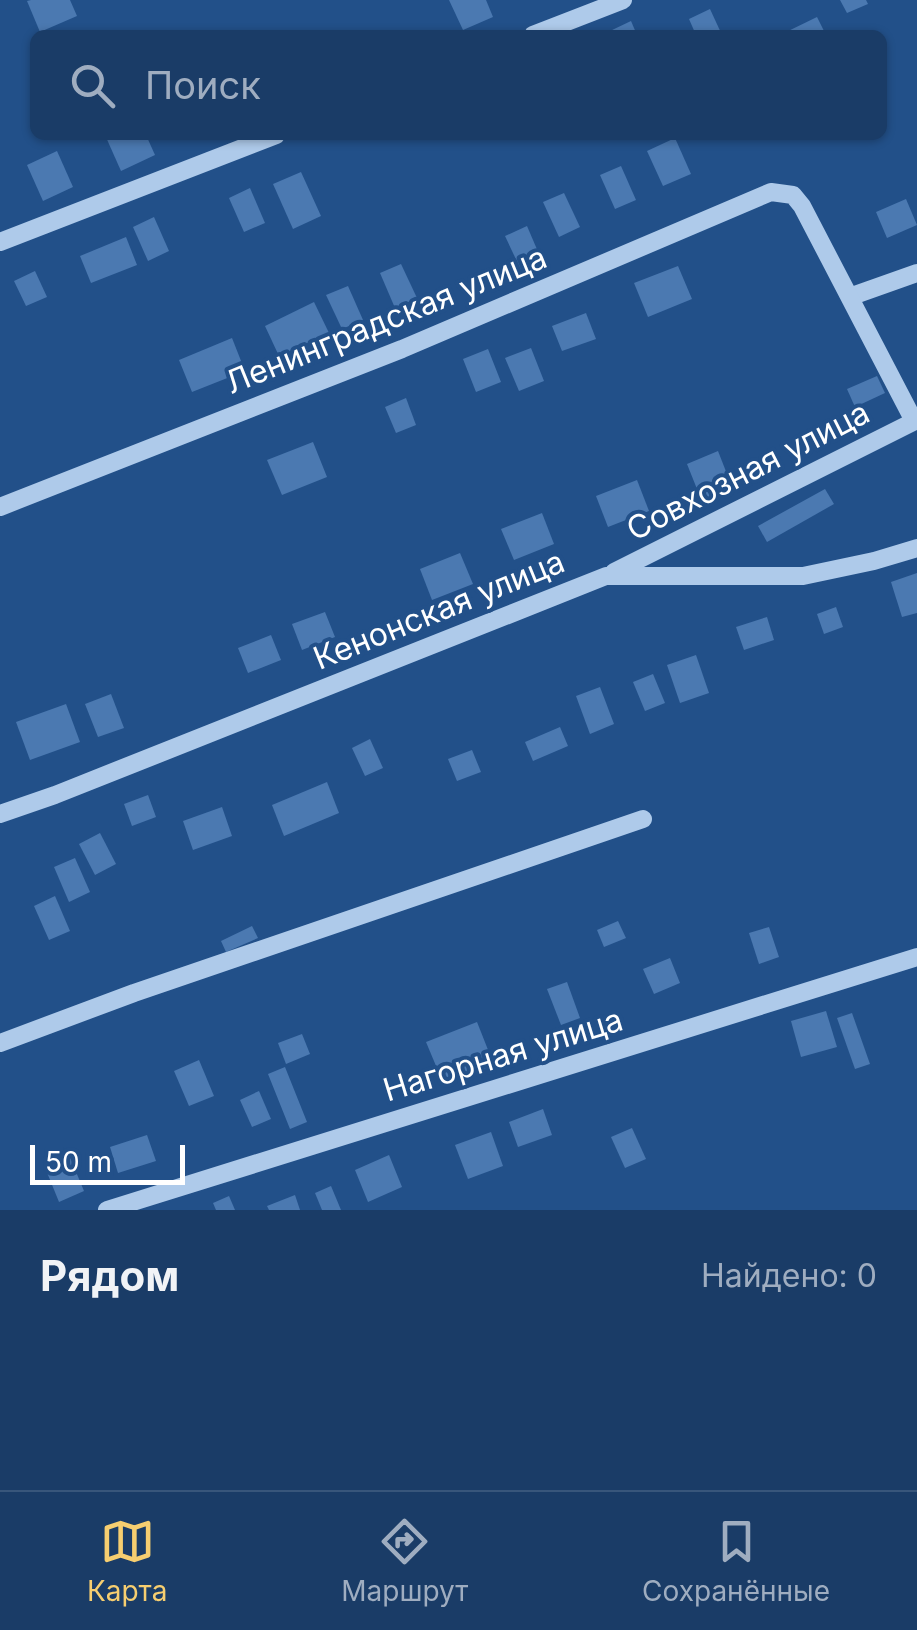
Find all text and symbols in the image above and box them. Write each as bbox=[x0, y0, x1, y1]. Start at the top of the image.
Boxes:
search box bbox=[30, 30, 887, 140]
icon: search bbox=[65, 58, 120, 113]
text: Поиск bbox=[145, 62, 261, 108]
street label: Ленинградская улица bbox=[219, 237, 552, 402]
street label: Совхозная улица bbox=[620, 393, 876, 549]
street label: Кенонская улица bbox=[308, 541, 570, 678]
street label: Нагорная улица bbox=[378, 1000, 627, 1109]
scale bar bbox=[30, 1140, 185, 1184]
text: 50 m bbox=[45, 1145, 112, 1179]
text: Рядом bbox=[40, 1250, 179, 1301]
text: Найдено: 0 bbox=[701, 1256, 877, 1295]
tab: Карта bbox=[87, 1514, 167, 1608]
tab: Маршрут bbox=[341, 1514, 468, 1608]
tab: Сохранённые bbox=[642, 1514, 830, 1608]

